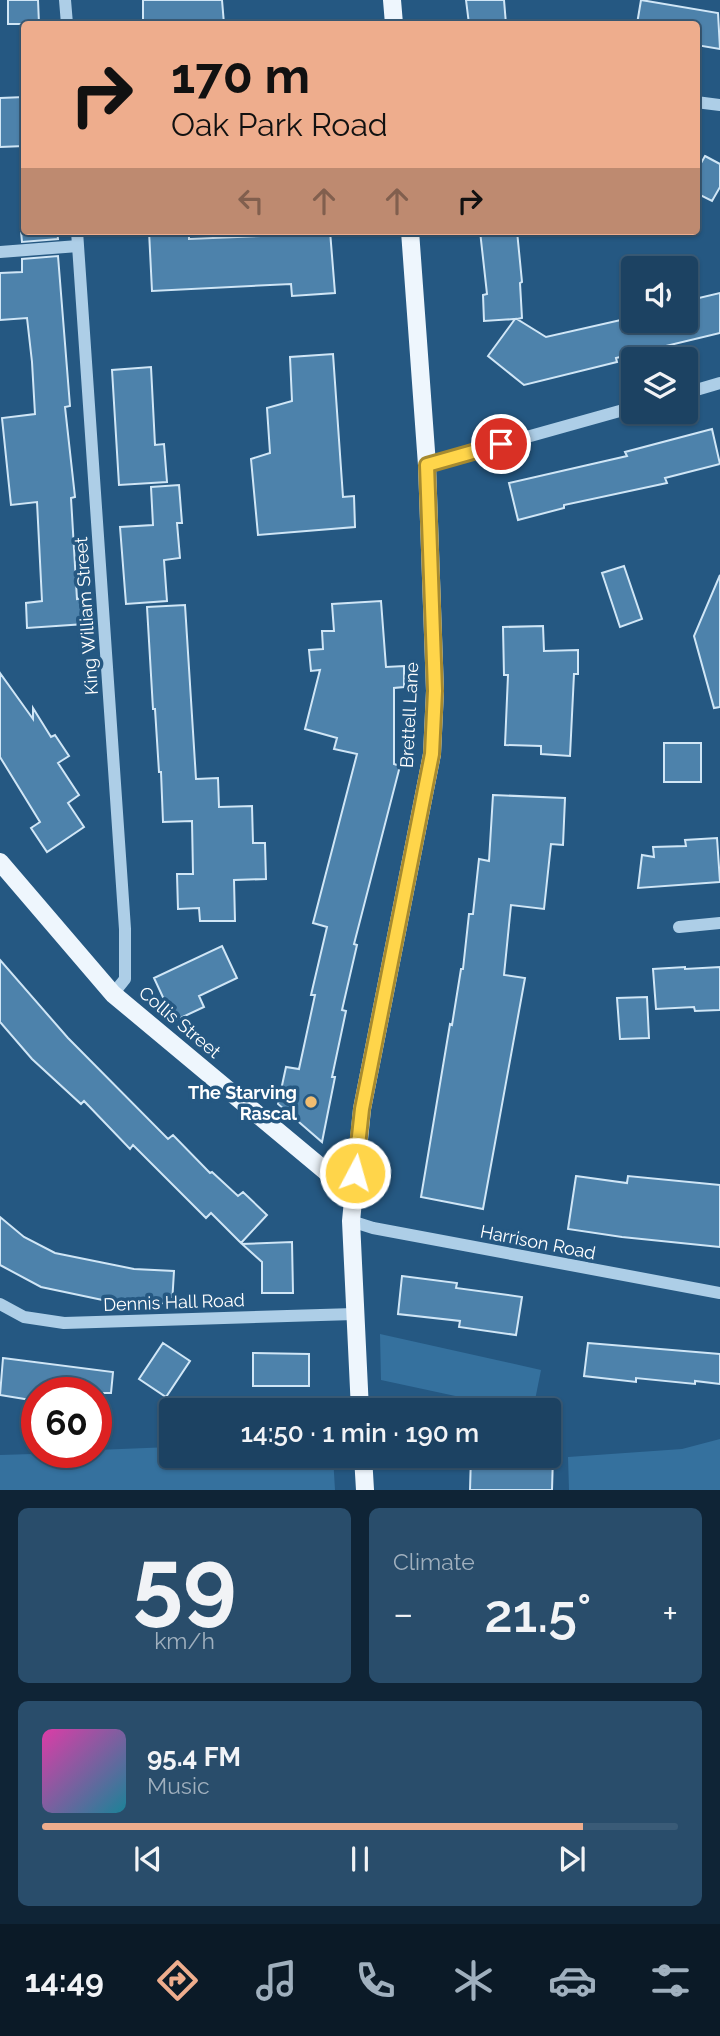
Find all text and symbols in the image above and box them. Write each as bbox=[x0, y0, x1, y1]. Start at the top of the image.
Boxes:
text: 170 m bbox=[171, 47, 310, 104]
icon: right bbox=[56, 49, 147, 140]
text: Oak Park Road bbox=[171, 106, 388, 143]
icon: left bbox=[232, 182, 270, 220]
icon: ahead bbox=[305, 182, 343, 220]
icon: ahead bbox=[378, 182, 416, 220]
icon: right bbox=[451, 182, 489, 220]
map controls bbox=[621, 256, 698, 424]
button: sound bbox=[621, 256, 698, 333]
button: layers bbox=[621, 347, 698, 424]
pin bbox=[471, 414, 531, 474]
icon: arrive bbox=[482, 425, 520, 463]
street label: King William Street bbox=[70, 536, 102, 696]
street label: Brettell Lane bbox=[396, 661, 422, 769]
street label: Collis Street bbox=[135, 982, 225, 1062]
place label: The Starving Rascal bbox=[188, 1082, 297, 1124]
marker: The Starving Rascal bbox=[303, 1094, 319, 1110]
position arrow bbox=[318, 1136, 392, 1210]
street label: Harrison Road bbox=[478, 1221, 598, 1263]
street label: Dennis Hall Road bbox=[103, 1289, 245, 1315]
speed limit sign: 60 bbox=[21, 1377, 112, 1468]
text: 14:50 · 1 min · 190 m bbox=[241, 1418, 479, 1448]
text: 59 bbox=[132, 1528, 237, 1635]
text: Climate bbox=[393, 1548, 475, 1575]
text: 21.5° bbox=[484, 1583, 591, 1644]
text: − bbox=[393, 1591, 413, 1636]
text: + bbox=[662, 1591, 678, 1636]
text: km/h bbox=[154, 1627, 215, 1654]
text: 95.4 FM bbox=[147, 1742, 241, 1772]
text: Music bbox=[147, 1772, 210, 1799]
icon: previous bbox=[129, 1840, 167, 1878]
icon: pause bbox=[341, 1840, 379, 1878]
icon: next bbox=[553, 1840, 591, 1878]
icon: directions bbox=[153, 1956, 202, 2005]
icon: music bbox=[252, 1956, 301, 2005]
icon: phone bbox=[351, 1956, 400, 2005]
icon: climate bbox=[449, 1956, 498, 2005]
icon: car bbox=[548, 1956, 597, 2005]
icon: filters bbox=[646, 1956, 695, 2005]
text: 14:49 bbox=[25, 1962, 104, 1999]

